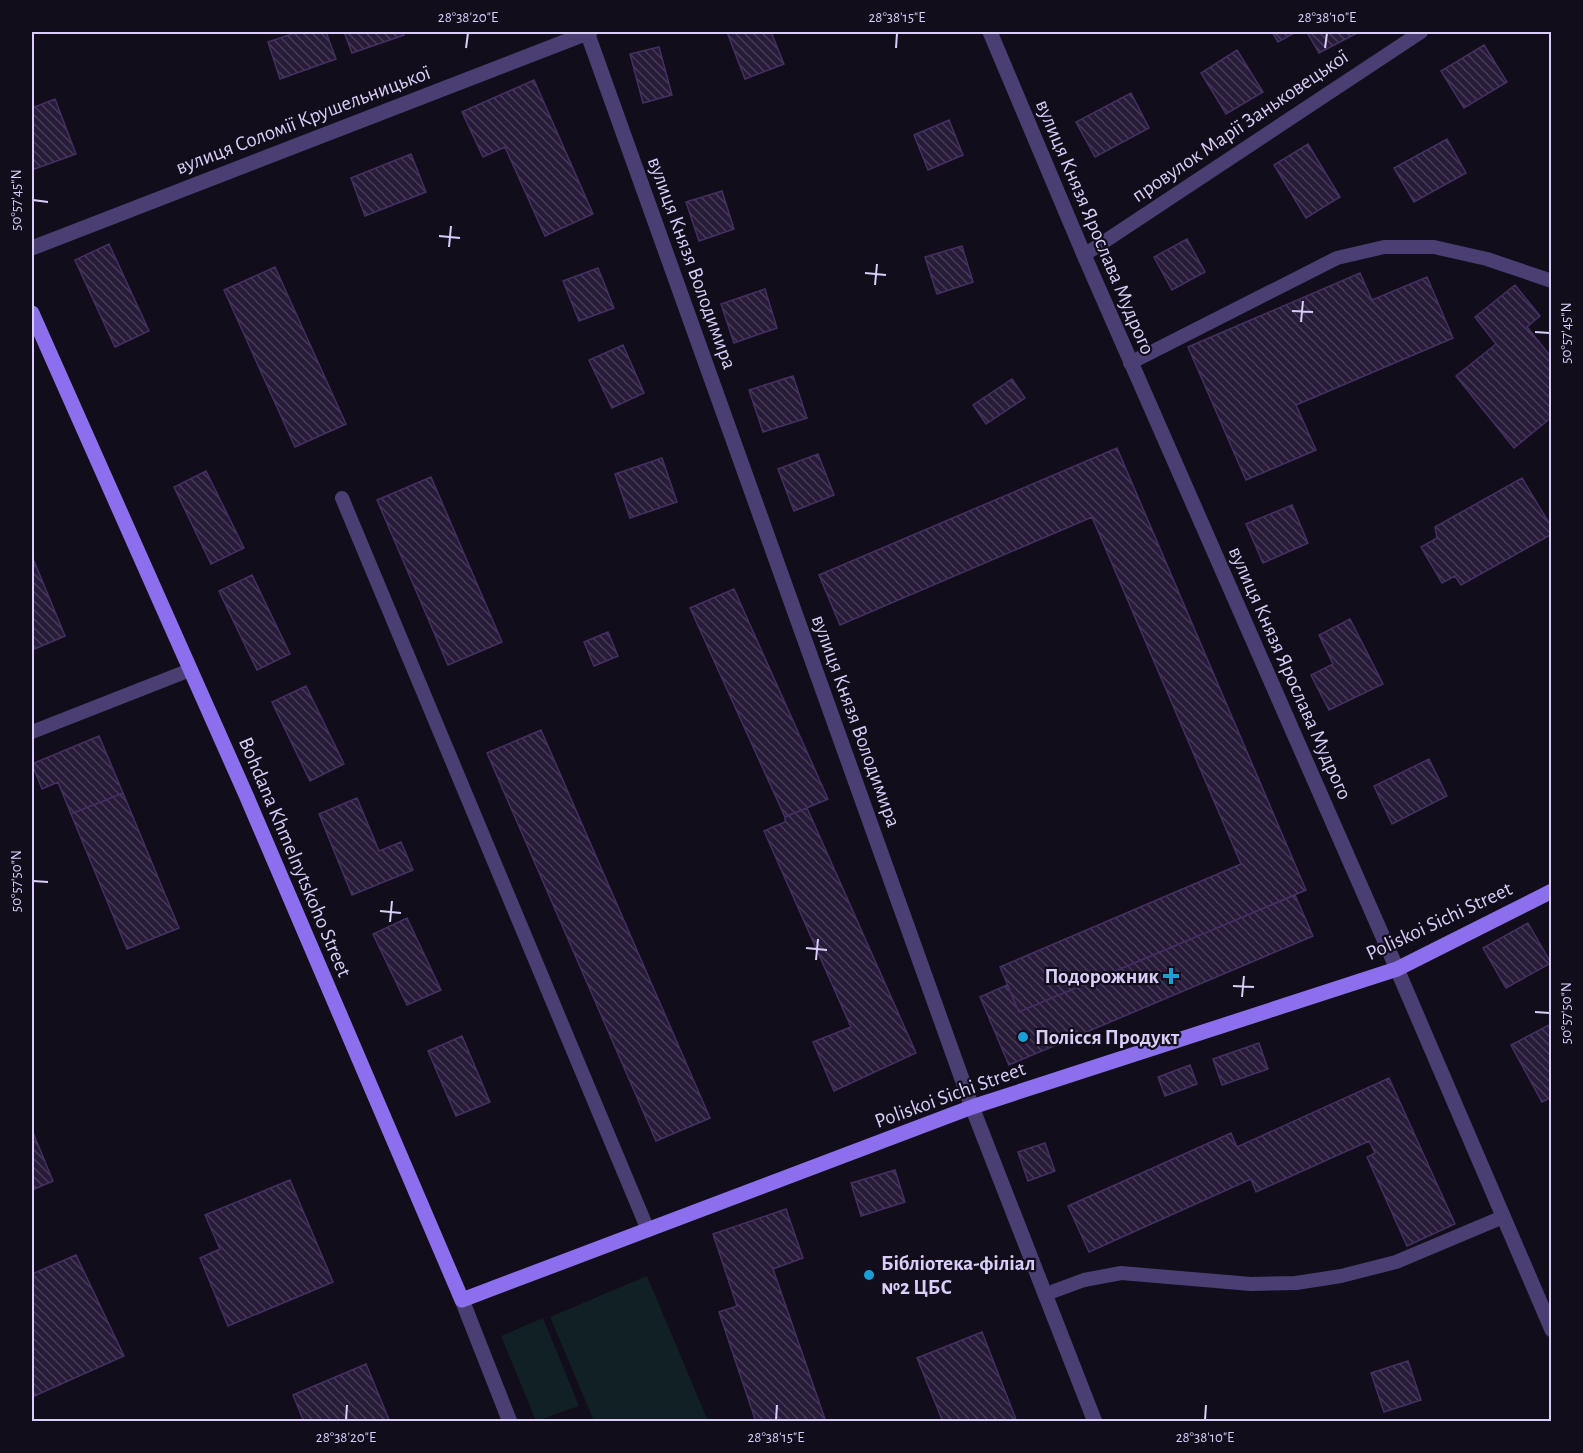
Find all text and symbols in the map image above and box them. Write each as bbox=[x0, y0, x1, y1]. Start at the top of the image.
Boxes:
text: 28°38'20"E bbox=[438, 10, 498, 25]
text: 28°38'15"E bbox=[869, 10, 925, 25]
text: 28°38'10"E bbox=[1298, 10, 1356, 25]
street label: провулок Марії Заньковецької bbox=[1128, 46, 1352, 206]
street label: вулиця Соломії Крушельницької bbox=[173, 62, 433, 178]
street label: вулиця Князя Ярослава Мудрого bbox=[1032, 97, 1158, 357]
street label: вулиця Князя Володимира bbox=[644, 154, 740, 372]
text: 50°57'45"N bbox=[9, 169, 24, 231]
text: 50°57'45"N bbox=[1559, 302, 1574, 364]
street label: вулиця Князя Ярослава Мудрого bbox=[1225, 543, 1355, 803]
street label: вулиця Князя Володимира bbox=[808, 612, 904, 830]
street label: Bohdana Khmelnytskoho Street bbox=[235, 734, 355, 980]
text: 50°57'50"N bbox=[9, 850, 24, 912]
street label: Poliskoi Sichi Street bbox=[1363, 878, 1516, 964]
place label: Подорожник bbox=[1044, 966, 1160, 987]
marker: Подорожник bbox=[1164, 969, 1178, 983]
text: 50°57'50"N bbox=[1559, 982, 1574, 1044]
place label: Полісся Продукт bbox=[1035, 1027, 1180, 1048]
marker: Полісся Продукт bbox=[1016, 1030, 1030, 1044]
street label: Poliskoi Sichi Street bbox=[872, 1058, 1028, 1132]
place label: Бібліотека-філіал №2 ЦБС bbox=[881, 1253, 1035, 1298]
marker: Бібліотека-філіал №2 ЦБС bbox=[862, 1268, 876, 1282]
text: 28°38'20"E bbox=[316, 1430, 376, 1445]
text: 28°38'15"E bbox=[748, 1430, 804, 1445]
text: 28°38'10"E bbox=[1176, 1430, 1234, 1445]

